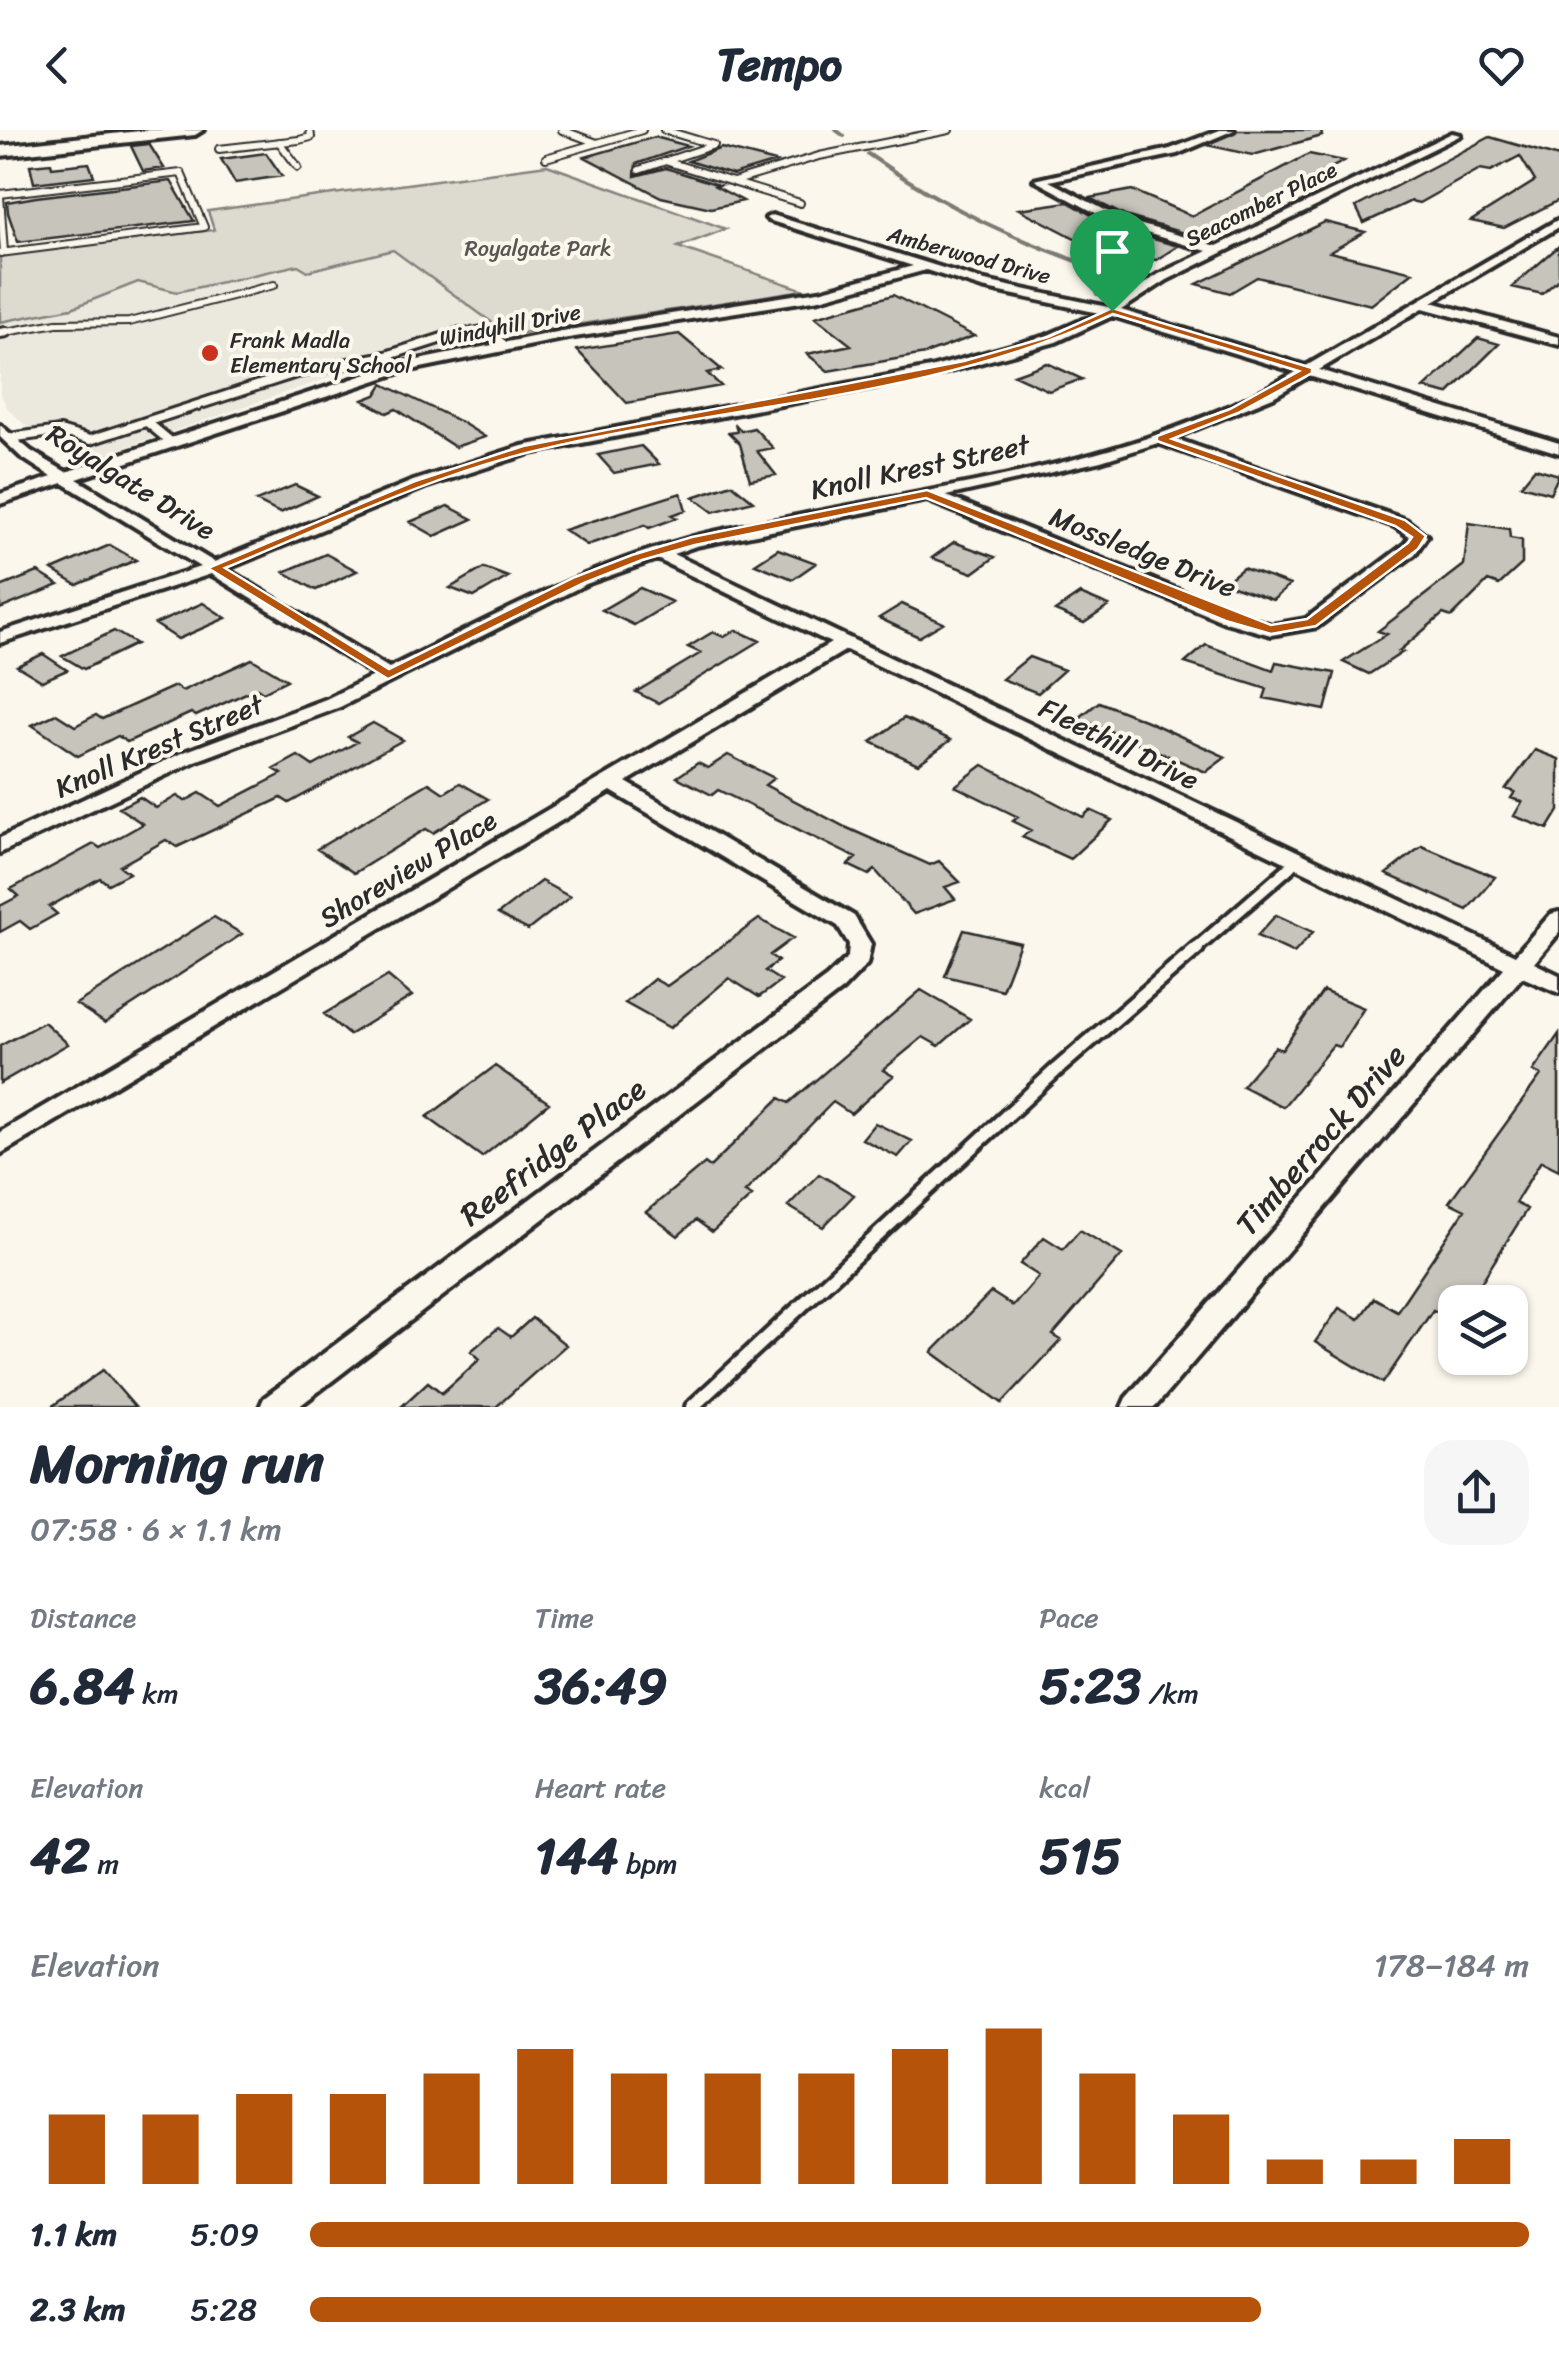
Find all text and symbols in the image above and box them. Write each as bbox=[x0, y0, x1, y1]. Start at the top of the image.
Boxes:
text: Tempo bbox=[717, 25, 842, 105]
icon: back bbox=[30, 38, 85, 93]
icon: heart bbox=[1474, 38, 1529, 93]
street label: Seacomber Place bbox=[1178, 150, 1344, 258]
pin bbox=[1070, 209, 1155, 312]
street label: Amberwood Drive bbox=[882, 214, 1055, 296]
icon: arrive bbox=[1085, 224, 1140, 279]
park label: Royalgate Park bbox=[464, 229, 612, 268]
street label: Windyhill Drive bbox=[436, 292, 584, 358]
place label: Frank Madla Elementary School bbox=[230, 321, 412, 385]
marker: Frank Madla Elementary School bbox=[199, 342, 221, 364]
street label: Royalgate Drive bbox=[36, 410, 226, 554]
street label: Knoll Krest Street bbox=[806, 420, 1036, 514]
street label: Mossledge Drive bbox=[1042, 492, 1244, 612]
street label: Knoll Krest Street bbox=[47, 679, 273, 812]
street label: Fleethill Drive bbox=[1030, 684, 1208, 804]
street label: Shoreview Place bbox=[309, 796, 507, 942]
street label: Timberrock Drive bbox=[1221, 1031, 1421, 1249]
street label: Reefridge Place bbox=[447, 1062, 659, 1242]
map controls bbox=[1438, 1285, 1528, 1375]
button: layers bbox=[1438, 1285, 1528, 1375]
text: Morning run bbox=[30, 1415, 324, 1512]
button: share bbox=[1424, 1440, 1529, 1545]
text: 07:58 · 6 × 1.1 km bbox=[30, 1501, 282, 1558]
text: Distance bbox=[30, 1593, 136, 1642]
text: Time bbox=[535, 1593, 594, 1642]
text: Pace bbox=[1039, 1593, 1099, 1642]
text: 6.84 bbox=[30, 1642, 135, 1731]
text: 36:49 bbox=[535, 1642, 668, 1731]
text: 5:23 bbox=[1039, 1642, 1141, 1731]
text: km bbox=[135, 1669, 179, 1718]
text: /km bbox=[1141, 1669, 1199, 1718]
text: Elevation bbox=[30, 1763, 143, 1812]
text: Heart rate bbox=[535, 1763, 666, 1812]
text: kcal bbox=[1039, 1763, 1090, 1812]
text: 42 bbox=[30, 1812, 90, 1901]
text: 144 bbox=[535, 1812, 619, 1901]
text: 515 bbox=[1039, 1812, 1122, 1901]
text: m bbox=[90, 1839, 119, 1888]
text: bpm bbox=[619, 1839, 678, 1888]
text: Elevation bbox=[30, 1937, 160, 1994]
text: 178–184 m bbox=[1374, 1937, 1529, 1994]
text: 1.1 km bbox=[30, 2206, 117, 2263]
text: 5:09 bbox=[190, 2206, 259, 2263]
text: 2.3 km bbox=[30, 2281, 126, 2338]
text: 5:28 bbox=[190, 2281, 257, 2338]

